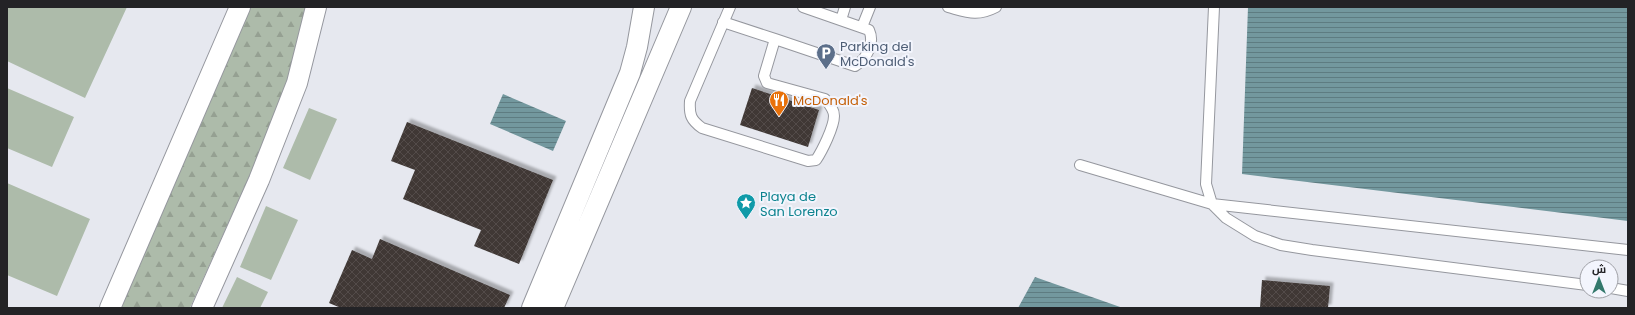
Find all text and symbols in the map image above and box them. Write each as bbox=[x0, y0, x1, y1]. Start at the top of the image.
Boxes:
place label: Parking del McDonald's bbox=[840, 37, 915, 71]
parking icon: Parking del McDonald's bbox=[815, 42, 837, 70]
restaurant icon: McDonald's bbox=[768, 89, 790, 117]
place label: McDonald's bbox=[793, 91, 868, 110]
place label: Playa de San Lorenzo bbox=[760, 187, 838, 221]
place icon: Playa de San Lorenzo bbox=[735, 192, 757, 220]
north arrow bbox=[1579, 259, 1619, 299]
text: ش bbox=[1592, 261, 1606, 277]

